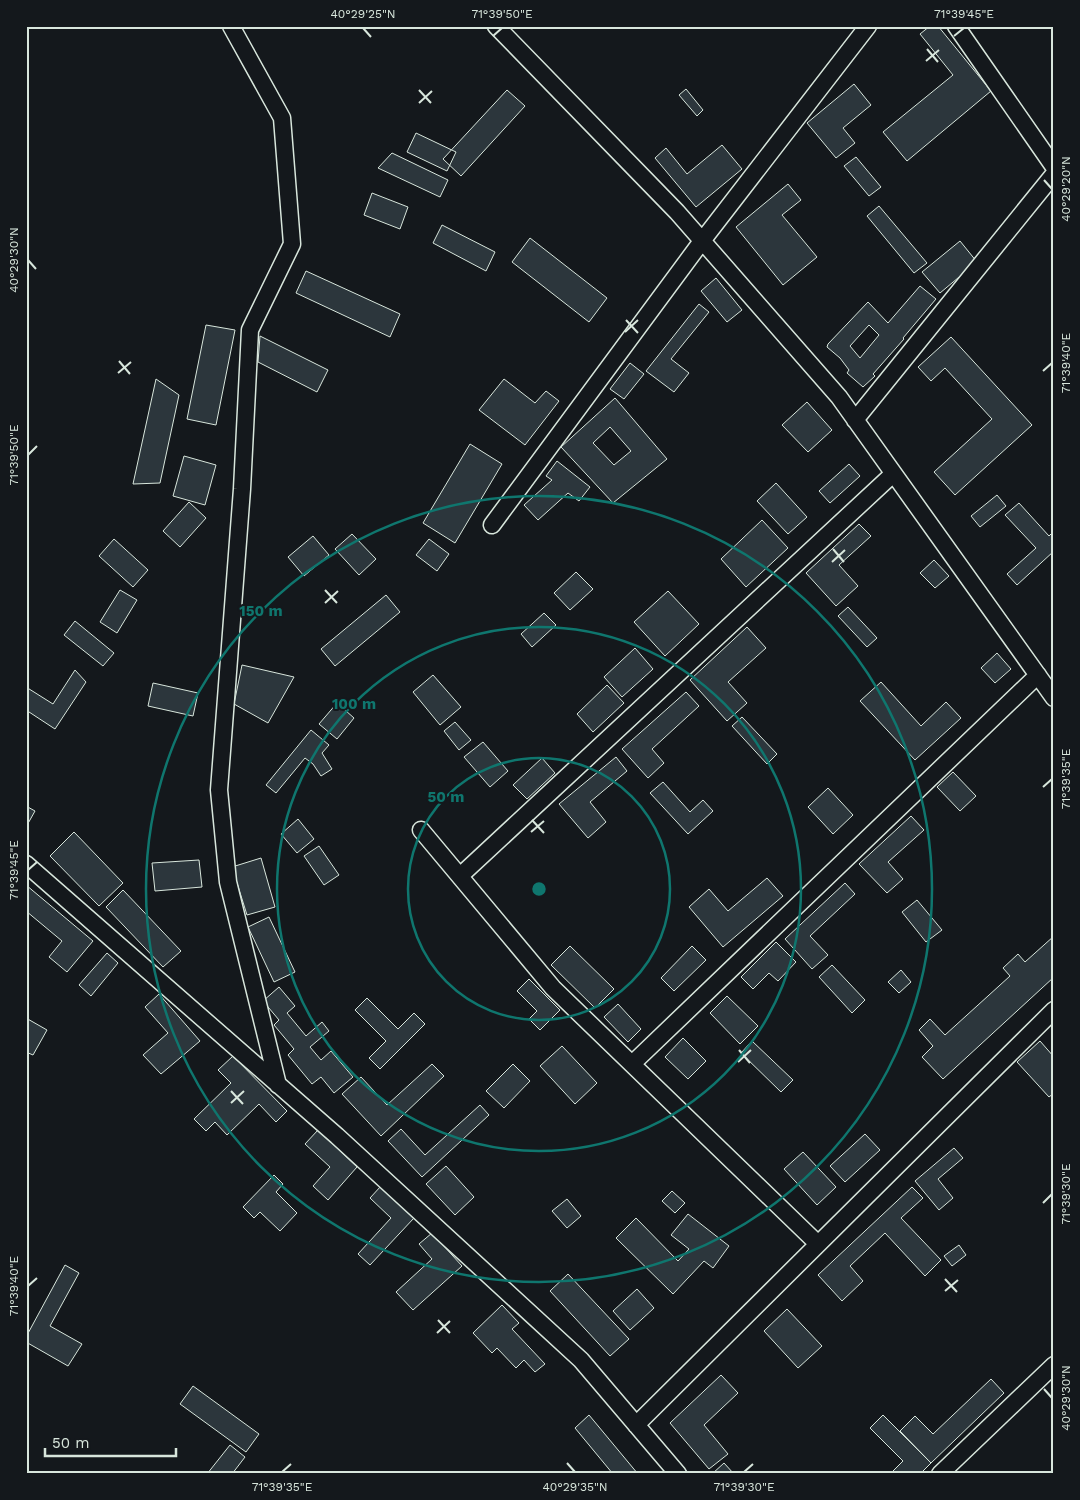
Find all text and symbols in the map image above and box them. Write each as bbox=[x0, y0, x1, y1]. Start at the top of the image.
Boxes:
text: 40°29'25"N bbox=[330, 7, 396, 21]
text: 71°39'50"E bbox=[471, 7, 533, 21]
text: 71°39'45"E bbox=[934, 7, 994, 21]
text: 40°29'20"N bbox=[1059, 156, 1073, 222]
text: 40°29'30"N bbox=[7, 227, 21, 293]
text: 71°39'40"E bbox=[1059, 332, 1073, 393]
text: 71°39'50"E bbox=[7, 424, 21, 486]
text: 150 m bbox=[239, 602, 283, 620]
text: 100 m bbox=[332, 695, 376, 713]
text: 71°39'35"E bbox=[1059, 748, 1073, 809]
text: 50 m bbox=[428, 788, 464, 806]
text: 71°39'45"E bbox=[7, 840, 21, 900]
centre of rings bbox=[530, 880, 548, 898]
text: 71°39'30"E bbox=[1059, 1163, 1073, 1225]
text: 71°39'40"E bbox=[7, 1255, 21, 1316]
text: 40°29'30"N bbox=[1059, 1365, 1073, 1431]
scale bar bbox=[45, 1425, 176, 1457]
text: 50 m bbox=[52, 1434, 89, 1452]
text: 71°39'35"E bbox=[252, 1480, 313, 1494]
text: 40°29'35"N bbox=[542, 1480, 608, 1494]
text: 71°39'30"E bbox=[713, 1480, 775, 1494]

